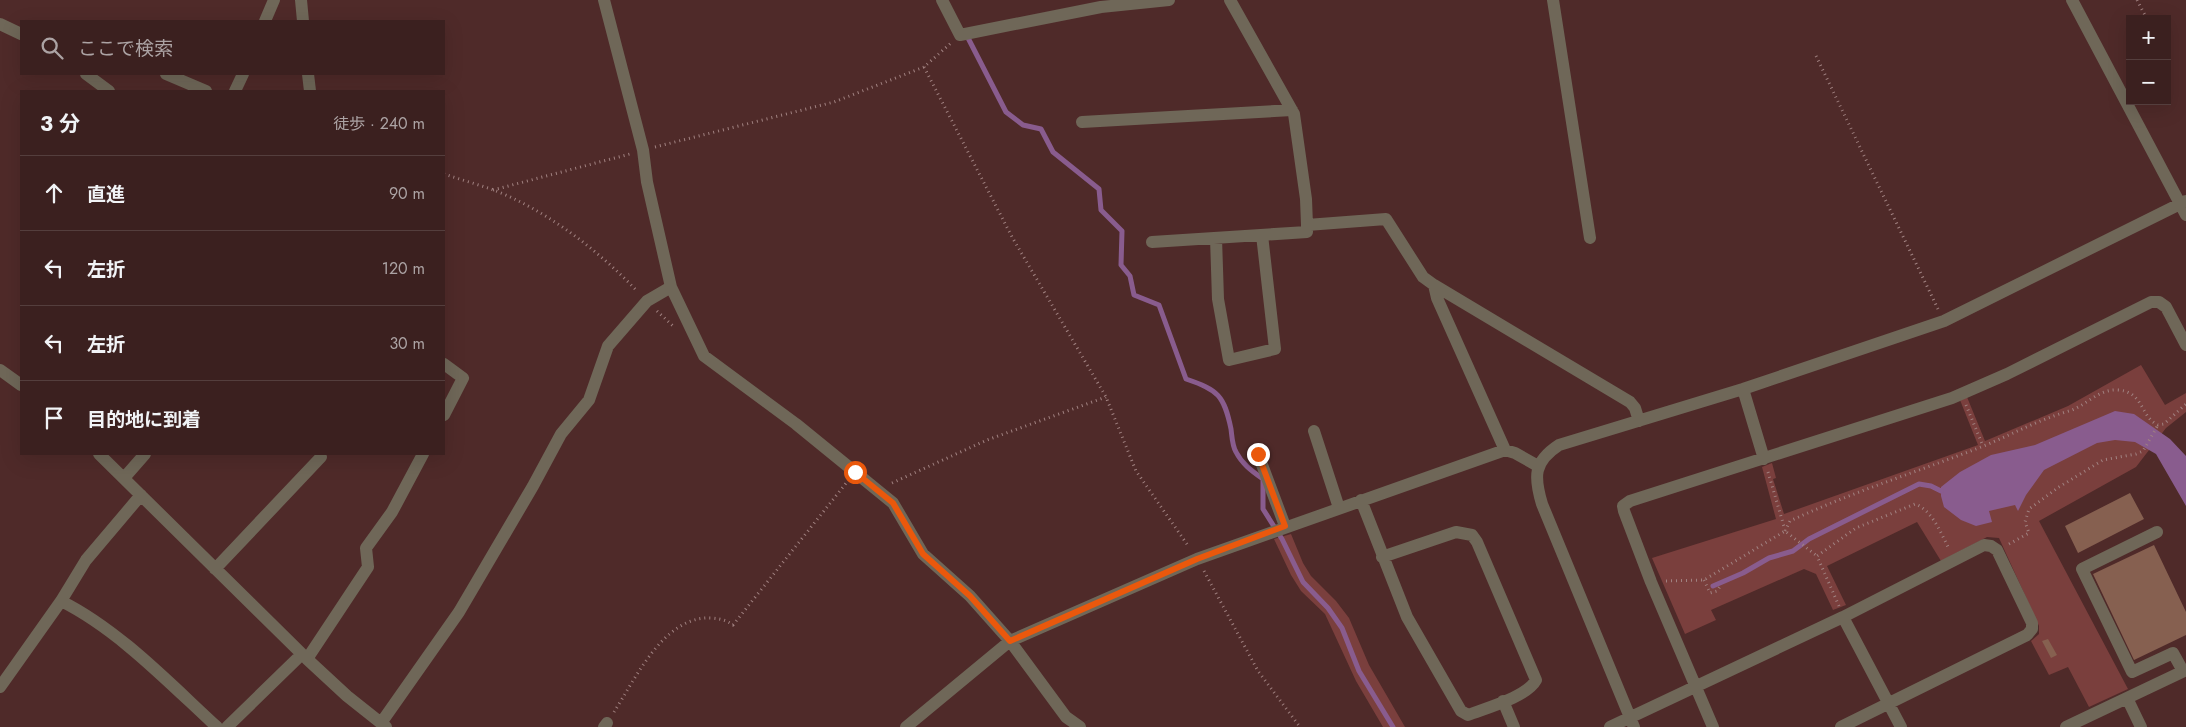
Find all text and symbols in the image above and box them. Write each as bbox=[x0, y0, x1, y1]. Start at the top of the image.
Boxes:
map controls bbox=[2126, 15, 2171, 105]
button: + bbox=[2126, 15, 2171, 60]
search box bbox=[20, 20, 445, 75]
icon: search bbox=[38, 34, 66, 62]
text: ここで検索 bbox=[78, 35, 173, 62]
button: − bbox=[2126, 60, 2171, 105]
text: 3 分 bbox=[40, 109, 80, 139]
text: 徒歩 · 240 m bbox=[333, 112, 425, 135]
icon: ahead bbox=[40, 179, 68, 207]
text: 直進 bbox=[87, 181, 125, 208]
text: 90 m bbox=[389, 182, 425, 205]
icon: left bbox=[40, 254, 68, 282]
text: 左折 bbox=[87, 256, 125, 283]
text: 120 m bbox=[382, 257, 425, 280]
icon: left bbox=[40, 329, 68, 357]
text: 左折 bbox=[87, 331, 125, 358]
text: 30 m bbox=[389, 332, 425, 355]
icon: arrive bbox=[40, 404, 68, 432]
text: 目的地に到着 bbox=[87, 406, 201, 433]
route end bbox=[1247, 443, 1270, 466]
route start bbox=[844, 461, 867, 484]

